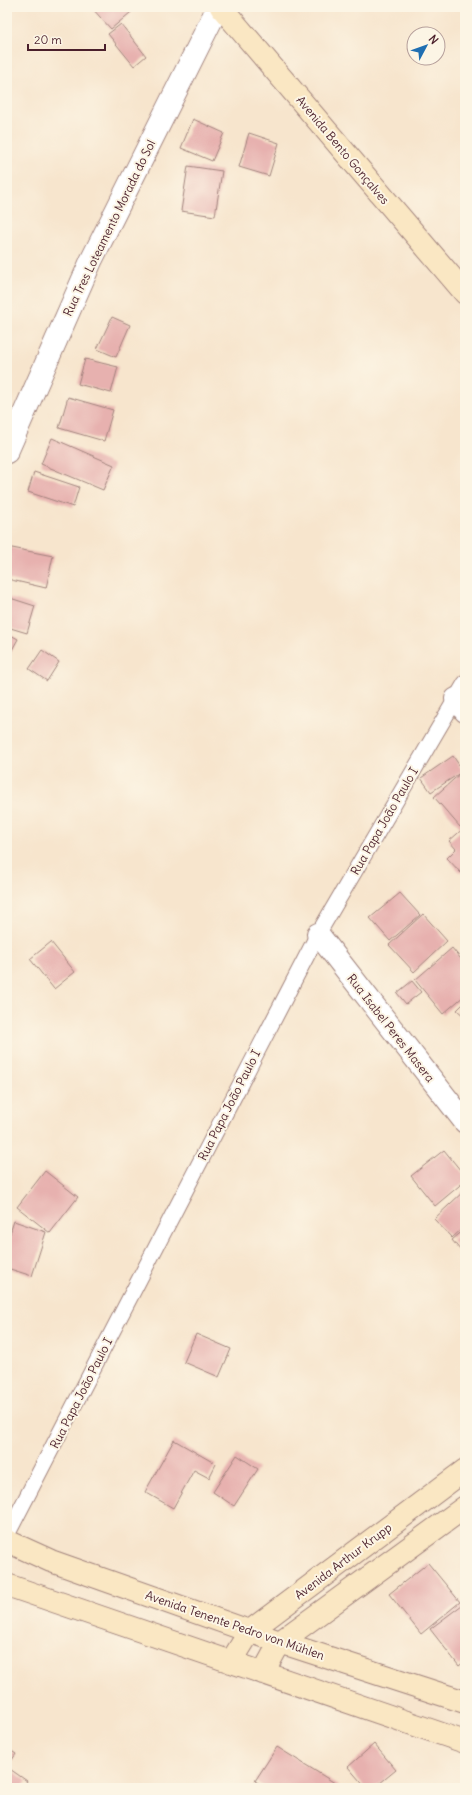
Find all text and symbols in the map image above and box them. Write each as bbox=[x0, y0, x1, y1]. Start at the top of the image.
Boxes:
scale bar bbox=[28, 26, 105, 52]
north arrow bbox=[406, 26, 446, 66]
text: 20 m bbox=[34, 32, 62, 47]
text: N bbox=[426, 32, 441, 47]
street label: Avenida Bento Gonçalves bbox=[293, 93, 393, 207]
street label: Rua Tres Loteamento Morada do Sol bbox=[60, 137, 158, 319]
street label: Rua Papa João Paulo I bbox=[347, 764, 421, 878]
street label: Rua Isabel Peres Masera bbox=[344, 971, 438, 1085]
street label: Rua Papa João Paulo I bbox=[195, 1047, 263, 1163]
street label: Rua Papa João Paulo I bbox=[47, 1335, 115, 1451]
street label: Avenida Arthur Krupp bbox=[292, 1520, 395, 1602]
street label: Avenida Tenente Pedro von Mühlen bbox=[143, 1587, 327, 1663]

